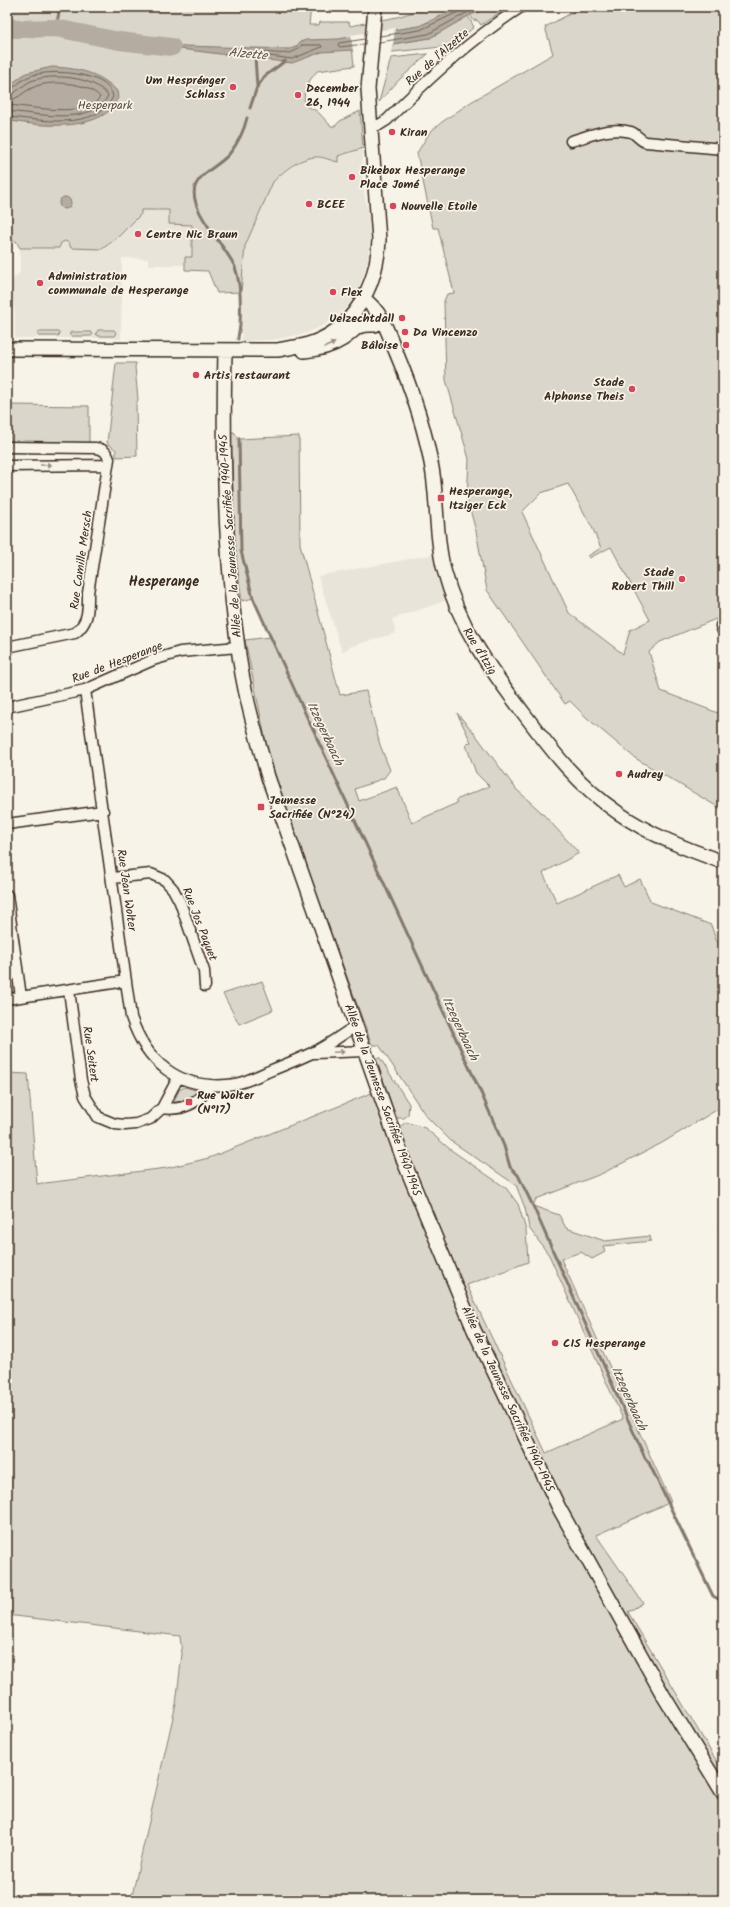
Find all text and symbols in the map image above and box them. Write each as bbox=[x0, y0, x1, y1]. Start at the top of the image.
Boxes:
street label: Rue de l'Alzette bbox=[401, 24, 474, 91]
water label: Alzette bbox=[228, 42, 269, 67]
place label: Um Hesprénger Schlass bbox=[145, 71, 226, 104]
place label: December 26, 1944 bbox=[306, 79, 359, 112]
marker: Um Hesprénger Schlass bbox=[228, 82, 238, 92]
marker: December 26, 1944 bbox=[293, 90, 303, 100]
park label: Hesperpark bbox=[78, 96, 133, 115]
place label: Kiran bbox=[400, 123, 428, 142]
marker: Kiran bbox=[387, 127, 397, 137]
place label: Bikebox Hesperange Place Jomé bbox=[360, 161, 465, 194]
marker: Bikebox Hesperange Place Jomé bbox=[347, 172, 357, 182]
place label: BCEE bbox=[317, 195, 347, 214]
place label: Nouvelle Etoile bbox=[401, 197, 477, 216]
marker: BCEE bbox=[304, 199, 314, 209]
marker: Nouvelle Etoile bbox=[388, 201, 398, 211]
place label: Centre Nic Braun bbox=[146, 225, 238, 244]
marker: Centre Nic Braun bbox=[133, 229, 143, 239]
place label: Administration communale de Hesperange bbox=[48, 267, 189, 300]
marker: Administration communale de Hesperange bbox=[35, 278, 45, 288]
place label: Flex bbox=[341, 283, 363, 302]
marker: Flex bbox=[328, 287, 338, 297]
place label: Uelzechtdall bbox=[329, 309, 395, 328]
marker: Uelzechtdall bbox=[397, 313, 407, 323]
place label: Da Vincenzo bbox=[413, 323, 478, 342]
marker: Da Vincenzo bbox=[400, 327, 410, 337]
place label: Bâloise bbox=[361, 336, 398, 355]
marker: Bâloise bbox=[401, 340, 411, 350]
one-way arrow bbox=[324, 342, 335, 348]
place label: Artis restaurant bbox=[204, 366, 291, 385]
marker: Artis restaurant bbox=[191, 370, 201, 380]
place label: Stade Alphonse Theis bbox=[544, 373, 624, 406]
marker: Stade Alphonse Theis bbox=[627, 384, 637, 394]
street label: Allée de la Jeunesse Sacrifiée 1940-1945 bbox=[214, 432, 247, 638]
one-way arrow bbox=[40, 462, 53, 468]
place label: Hesperange, Itziger Eck bbox=[449, 482, 512, 515]
marker: Hesperange, Itziger Eck bbox=[436, 493, 446, 503]
street label: Rue Camille Mersch bbox=[65, 509, 98, 611]
place label: Stade Robert Thill bbox=[611, 563, 675, 596]
district label: Hesperange bbox=[129, 571, 199, 593]
marker: Stade Robert Thill bbox=[677, 574, 687, 584]
street label: Rue d'Itzig bbox=[457, 624, 502, 679]
street label: Rue de Hesperange bbox=[69, 636, 166, 689]
water label: Itzegerbaach bbox=[301, 698, 349, 770]
place label: Audrey bbox=[627, 765, 664, 784]
marker: Audrey bbox=[614, 769, 624, 779]
place label: Jeunesse Sacrifiée (N°24) bbox=[269, 791, 355, 824]
marker: Jeunesse Sacrifiée (N°24) bbox=[256, 802, 266, 812]
street label: Rue Jean Wolter bbox=[111, 848, 142, 933]
street label: Rue Jos Paquet bbox=[177, 885, 222, 964]
water label: Itzegerbaach bbox=[436, 993, 484, 1065]
street label: Allée de la Jeunesse Sacrifiée 1940-1945 bbox=[339, 1001, 427, 1201]
street label: Rue Seitert bbox=[77, 1025, 104, 1084]
one-way arrow bbox=[333, 1049, 346, 1055]
place label: Rue Wolter (N°17) bbox=[197, 1086, 255, 1119]
marker: Rue Wolter (N°17) bbox=[184, 1097, 194, 1107]
street label: Allée de la Jeunesse Sacrifiée 1940-1945 bbox=[456, 1303, 560, 1497]
place label: CIS Hesperange bbox=[563, 1334, 646, 1353]
marker: CIS Hesperange bbox=[550, 1338, 560, 1348]
water label: Itzegerbaach bbox=[605, 1363, 653, 1435]

